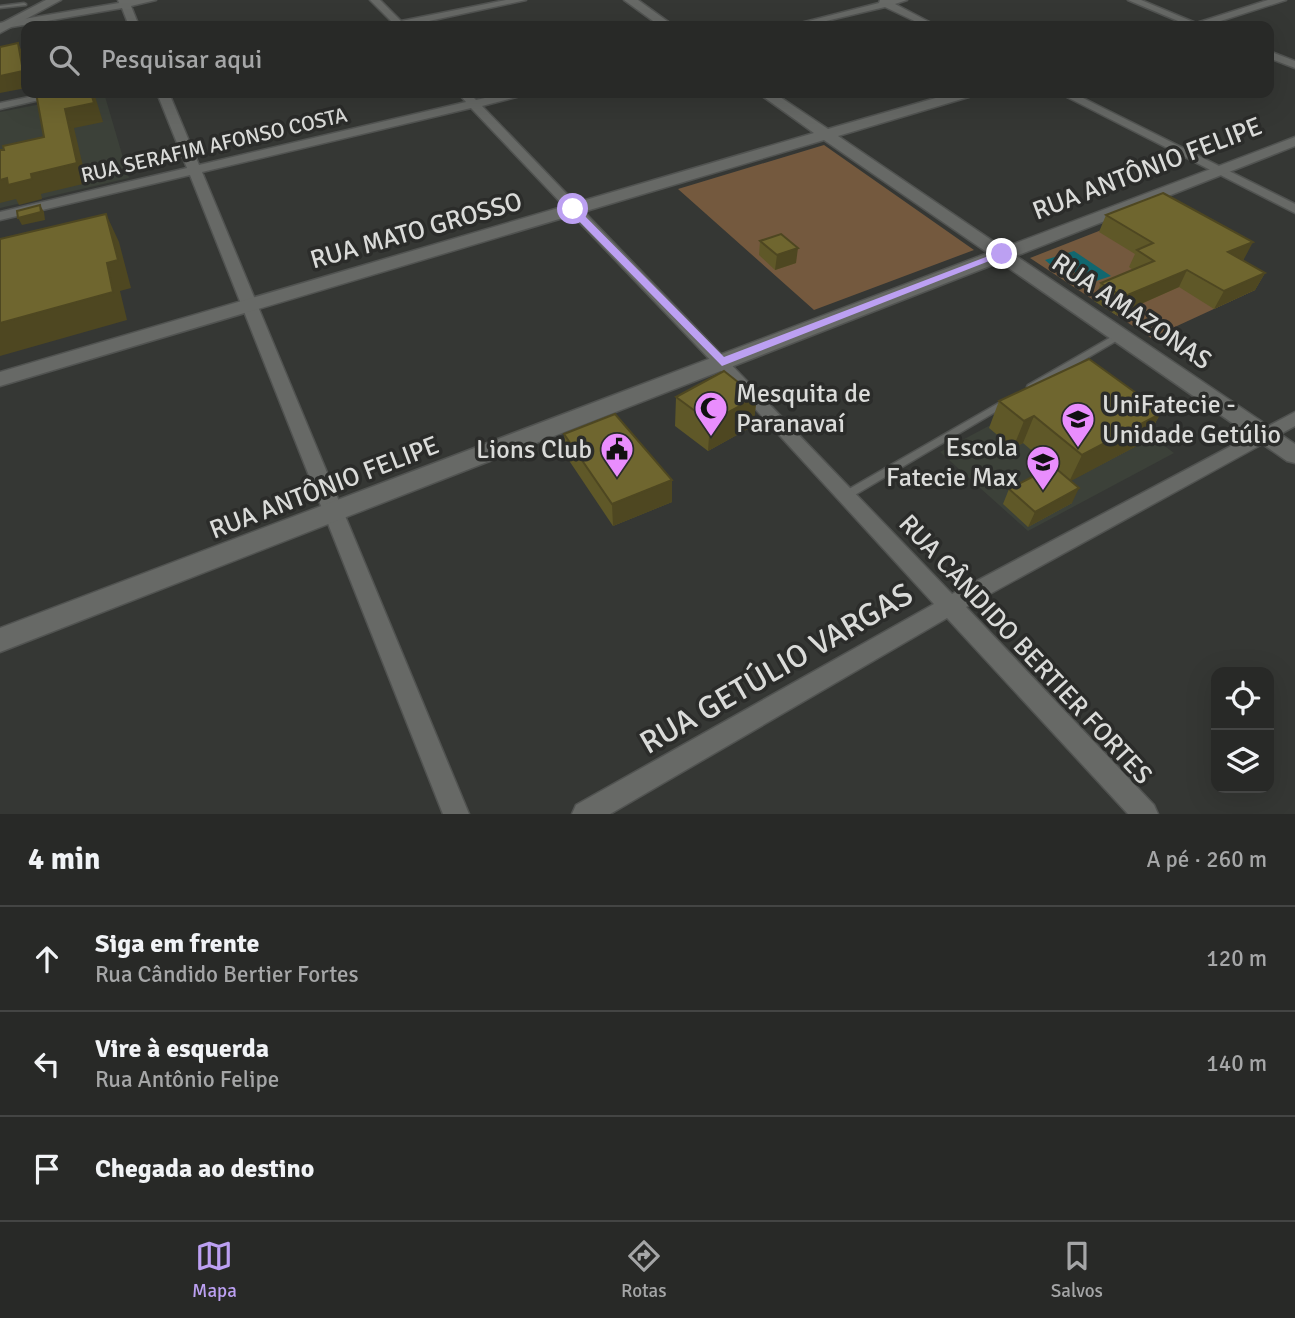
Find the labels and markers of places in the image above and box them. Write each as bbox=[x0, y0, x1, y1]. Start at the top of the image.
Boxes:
place label: Mesquita de Paranavaí bbox=[736, 378, 871, 440]
mosque icon: Mesquita de Paranavaí bbox=[692, 389, 730, 438]
place label: UniFatecie - Unidade Getúlio bbox=[1102, 389, 1281, 451]
school or university icon: UniFatecie - Unidade Getúlio bbox=[1059, 400, 1097, 449]
public building icon: Lions Club bbox=[598, 430, 636, 479]
place label: Escola Fatecie Max bbox=[886, 432, 1018, 494]
place label: Lions Club bbox=[476, 434, 592, 466]
school or university icon: Escola Fatecie Max bbox=[1024, 443, 1062, 492]

